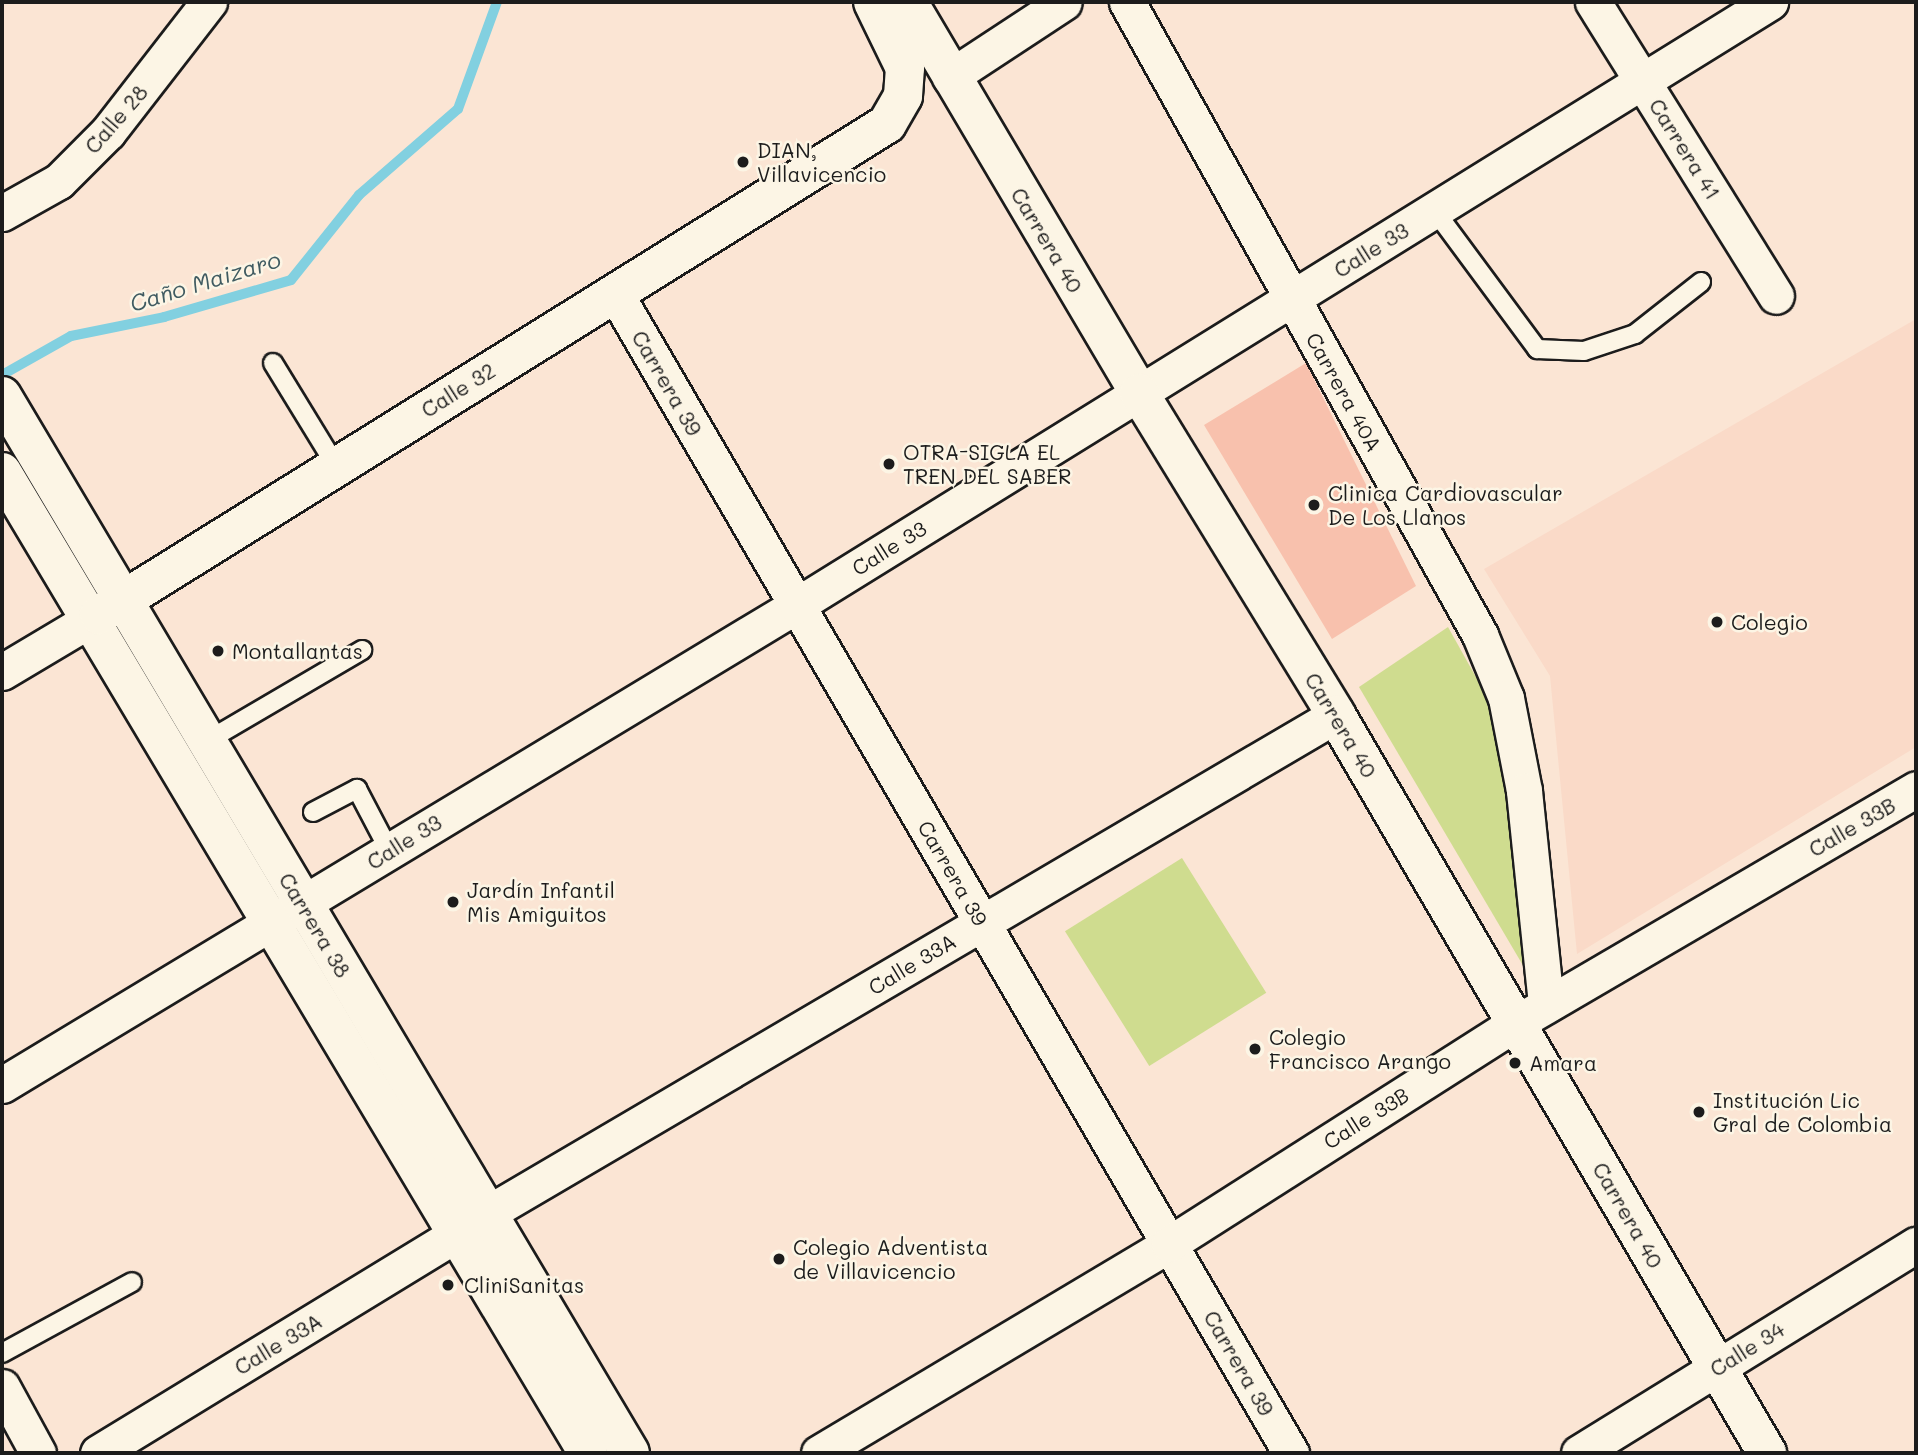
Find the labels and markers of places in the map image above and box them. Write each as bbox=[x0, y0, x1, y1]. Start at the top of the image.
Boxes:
place label: DIAN, Villavicencio bbox=[757, 137, 886, 187]
marker: DIAN, Villavicencio bbox=[735, 154, 751, 170]
place label: OTRA-SIGLA EL TREN DEL SABER bbox=[903, 439, 1072, 489]
marker: OTRA-SIGLA EL TREN DEL SABER bbox=[881, 456, 897, 472]
place label: Clinica Cardiovascular De Los Llanos bbox=[1328, 480, 1563, 530]
marker: Clinica Cardiovascular De Los Llanos bbox=[1306, 497, 1322, 513]
place label: Colegio bbox=[1731, 609, 1808, 635]
marker: Colegio bbox=[1709, 614, 1725, 630]
place label: Montallantas bbox=[232, 638, 363, 664]
marker: Montallantas bbox=[210, 643, 226, 659]
place label: Jardín Infantil Mis Amiguitos bbox=[467, 877, 615, 927]
marker: Jardín Infantil Mis Amiguitos bbox=[445, 894, 461, 910]
place label: Colegio Francisco Arango bbox=[1269, 1024, 1451, 1074]
marker: Colegio Francisco Arango bbox=[1247, 1041, 1263, 1057]
place label: Amara bbox=[1529, 1050, 1597, 1076]
marker: Amara bbox=[1507, 1055, 1523, 1071]
place label: Institución Lic Gral de Colombia bbox=[1713, 1087, 1892, 1137]
marker: Institución Lic Gral de Colombia bbox=[1691, 1104, 1707, 1120]
place label: Colegio Adventista de Villavicencio bbox=[793, 1234, 988, 1284]
marker: Colegio Adventista de Villavicencio bbox=[771, 1251, 787, 1267]
place label: CliniSanitas bbox=[464, 1272, 584, 1298]
marker: CliniSanitas bbox=[438, 1275, 458, 1295]

